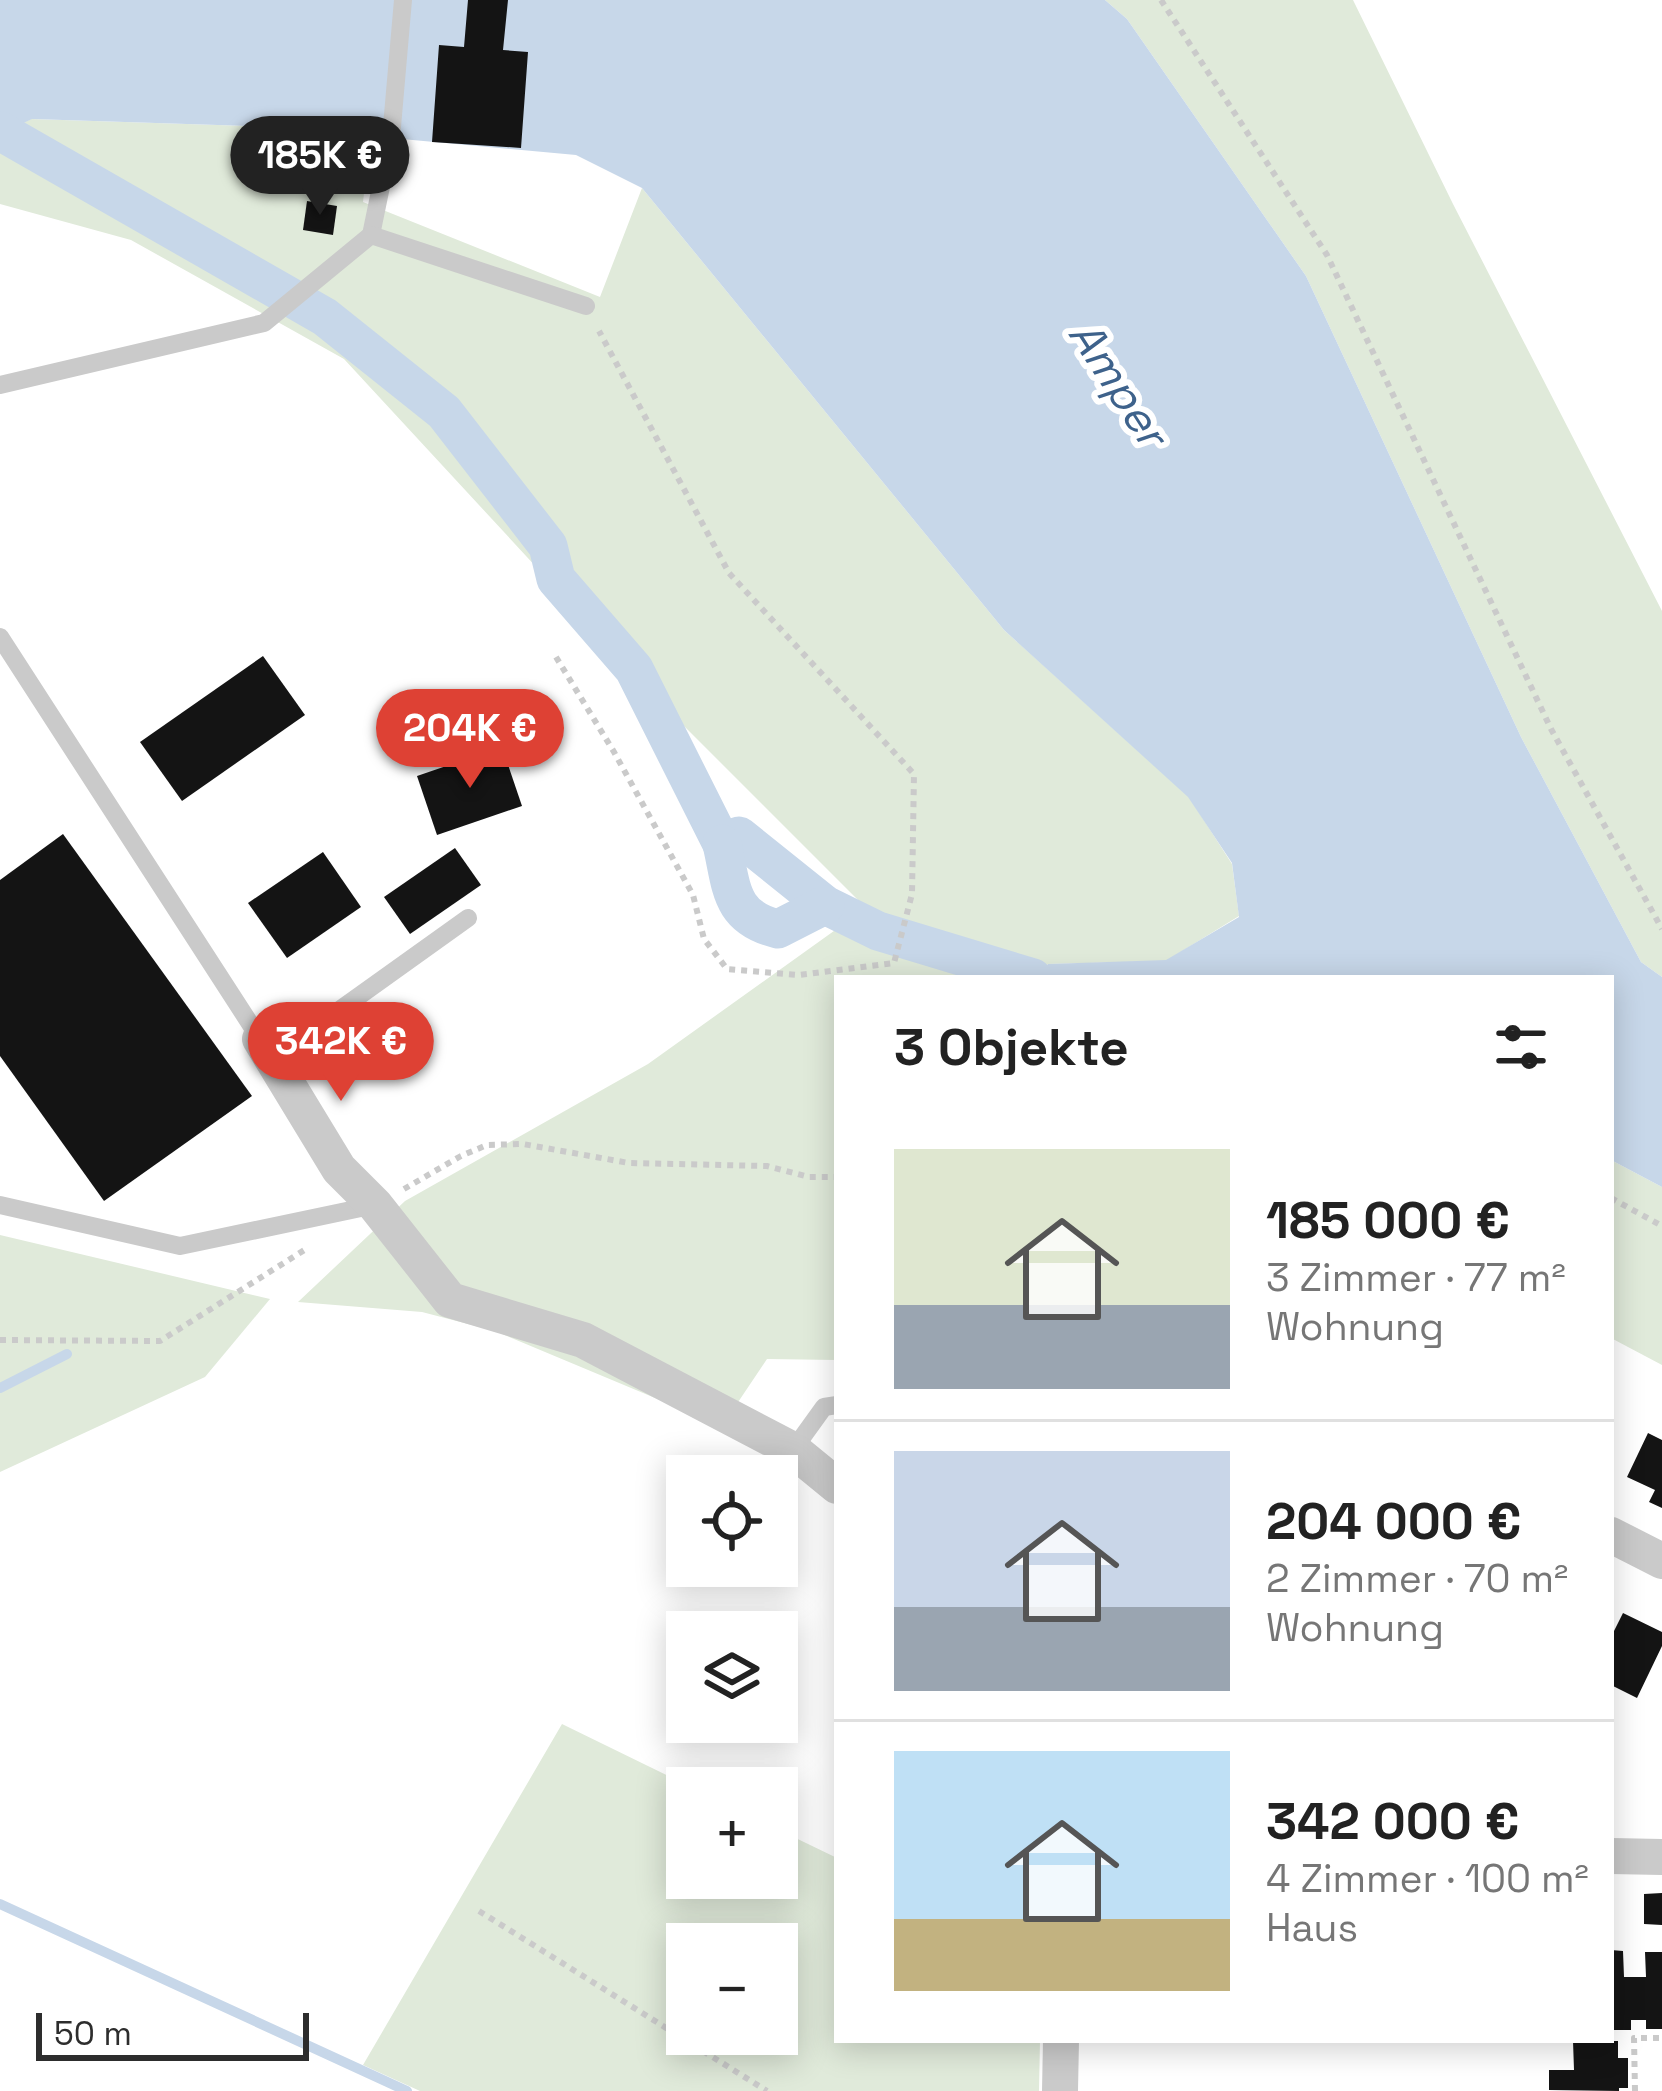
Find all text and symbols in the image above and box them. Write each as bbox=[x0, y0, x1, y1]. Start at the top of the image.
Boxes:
pin: 185K € bbox=[222, 116, 418, 218]
text: 185K € bbox=[257, 130, 383, 179]
water label: Amper bbox=[1057, 309, 1183, 461]
pin: 204K € bbox=[372, 689, 568, 791]
text: 204K € bbox=[403, 703, 537, 752]
pin: 342K € bbox=[243, 1002, 439, 1104]
icon: filters bbox=[1488, 1014, 1554, 1080]
text: 3 Objekte bbox=[894, 1015, 1129, 1080]
text: 342K € bbox=[275, 1016, 407, 1065]
text: 185 000 € bbox=[1266, 1188, 1510, 1253]
icon: home bbox=[990, 1197, 1134, 1341]
text: 3 Zimmer · 77 m² bbox=[1266, 1253, 1566, 1302]
text: Wohnung bbox=[1266, 1302, 1444, 1351]
map controls bbox=[666, 1455, 798, 2055]
button: locate bbox=[666, 1455, 798, 1587]
text: 204 000 € bbox=[1266, 1489, 1521, 1554]
icon: home bbox=[990, 1499, 1134, 1643]
text: 2 Zimmer · 70 m² bbox=[1266, 1554, 1568, 1603]
text: Wohnung bbox=[1266, 1603, 1444, 1652]
button: layers bbox=[666, 1611, 798, 1743]
button: + bbox=[666, 1767, 798, 1899]
text: 342 000 € bbox=[1266, 1789, 1519, 1854]
icon: home bbox=[990, 1799, 1134, 1943]
text: 4 Zimmer · 100 m² bbox=[1266, 1854, 1589, 1903]
text: Haus bbox=[1266, 1903, 1358, 1952]
button: − bbox=[666, 1923, 798, 2055]
scale bar bbox=[36, 2007, 309, 2060]
text: 50 m bbox=[54, 2013, 132, 2055]

